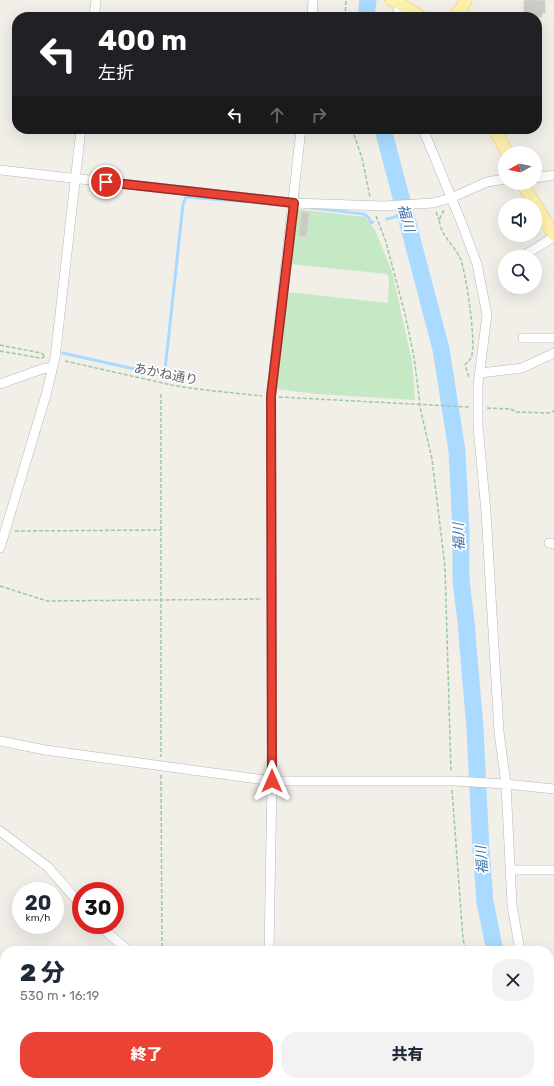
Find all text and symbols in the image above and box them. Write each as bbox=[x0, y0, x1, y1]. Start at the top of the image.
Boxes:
text: 400 m bbox=[98, 24, 187, 57]
icon: left bbox=[32, 28, 84, 80]
text: 左折 bbox=[98, 62, 134, 84]
icon: left bbox=[224, 104, 246, 126]
icon: ahead bbox=[266, 104, 288, 126]
icon: right bbox=[308, 104, 330, 126]
north arrow bbox=[498, 146, 542, 190]
map controls bbox=[498, 146, 542, 294]
pin bbox=[89, 165, 123, 199]
icon: arrive bbox=[95, 171, 117, 193]
button: sound bbox=[498, 198, 542, 242]
water label: 福川 bbox=[394, 202, 418, 236]
button: search bbox=[498, 250, 542, 294]
street label: あかね通り bbox=[133, 360, 199, 388]
water label: 福川 bbox=[450, 521, 468, 551]
position arrow bbox=[251, 760, 293, 802]
water label: 福川 bbox=[472, 843, 491, 875]
speed limit sign: 30 bbox=[72, 882, 124, 934]
text: 20 bbox=[25, 891, 51, 915]
text: km/h bbox=[26, 912, 50, 924]
text: 2 分 bbox=[20, 959, 65, 987]
button: close bbox=[492, 959, 534, 1001]
text: 530 m · 16:19 bbox=[20, 988, 99, 1003]
button: 終了 bbox=[20, 1032, 273, 1078]
button: 共有 bbox=[281, 1032, 534, 1078]

